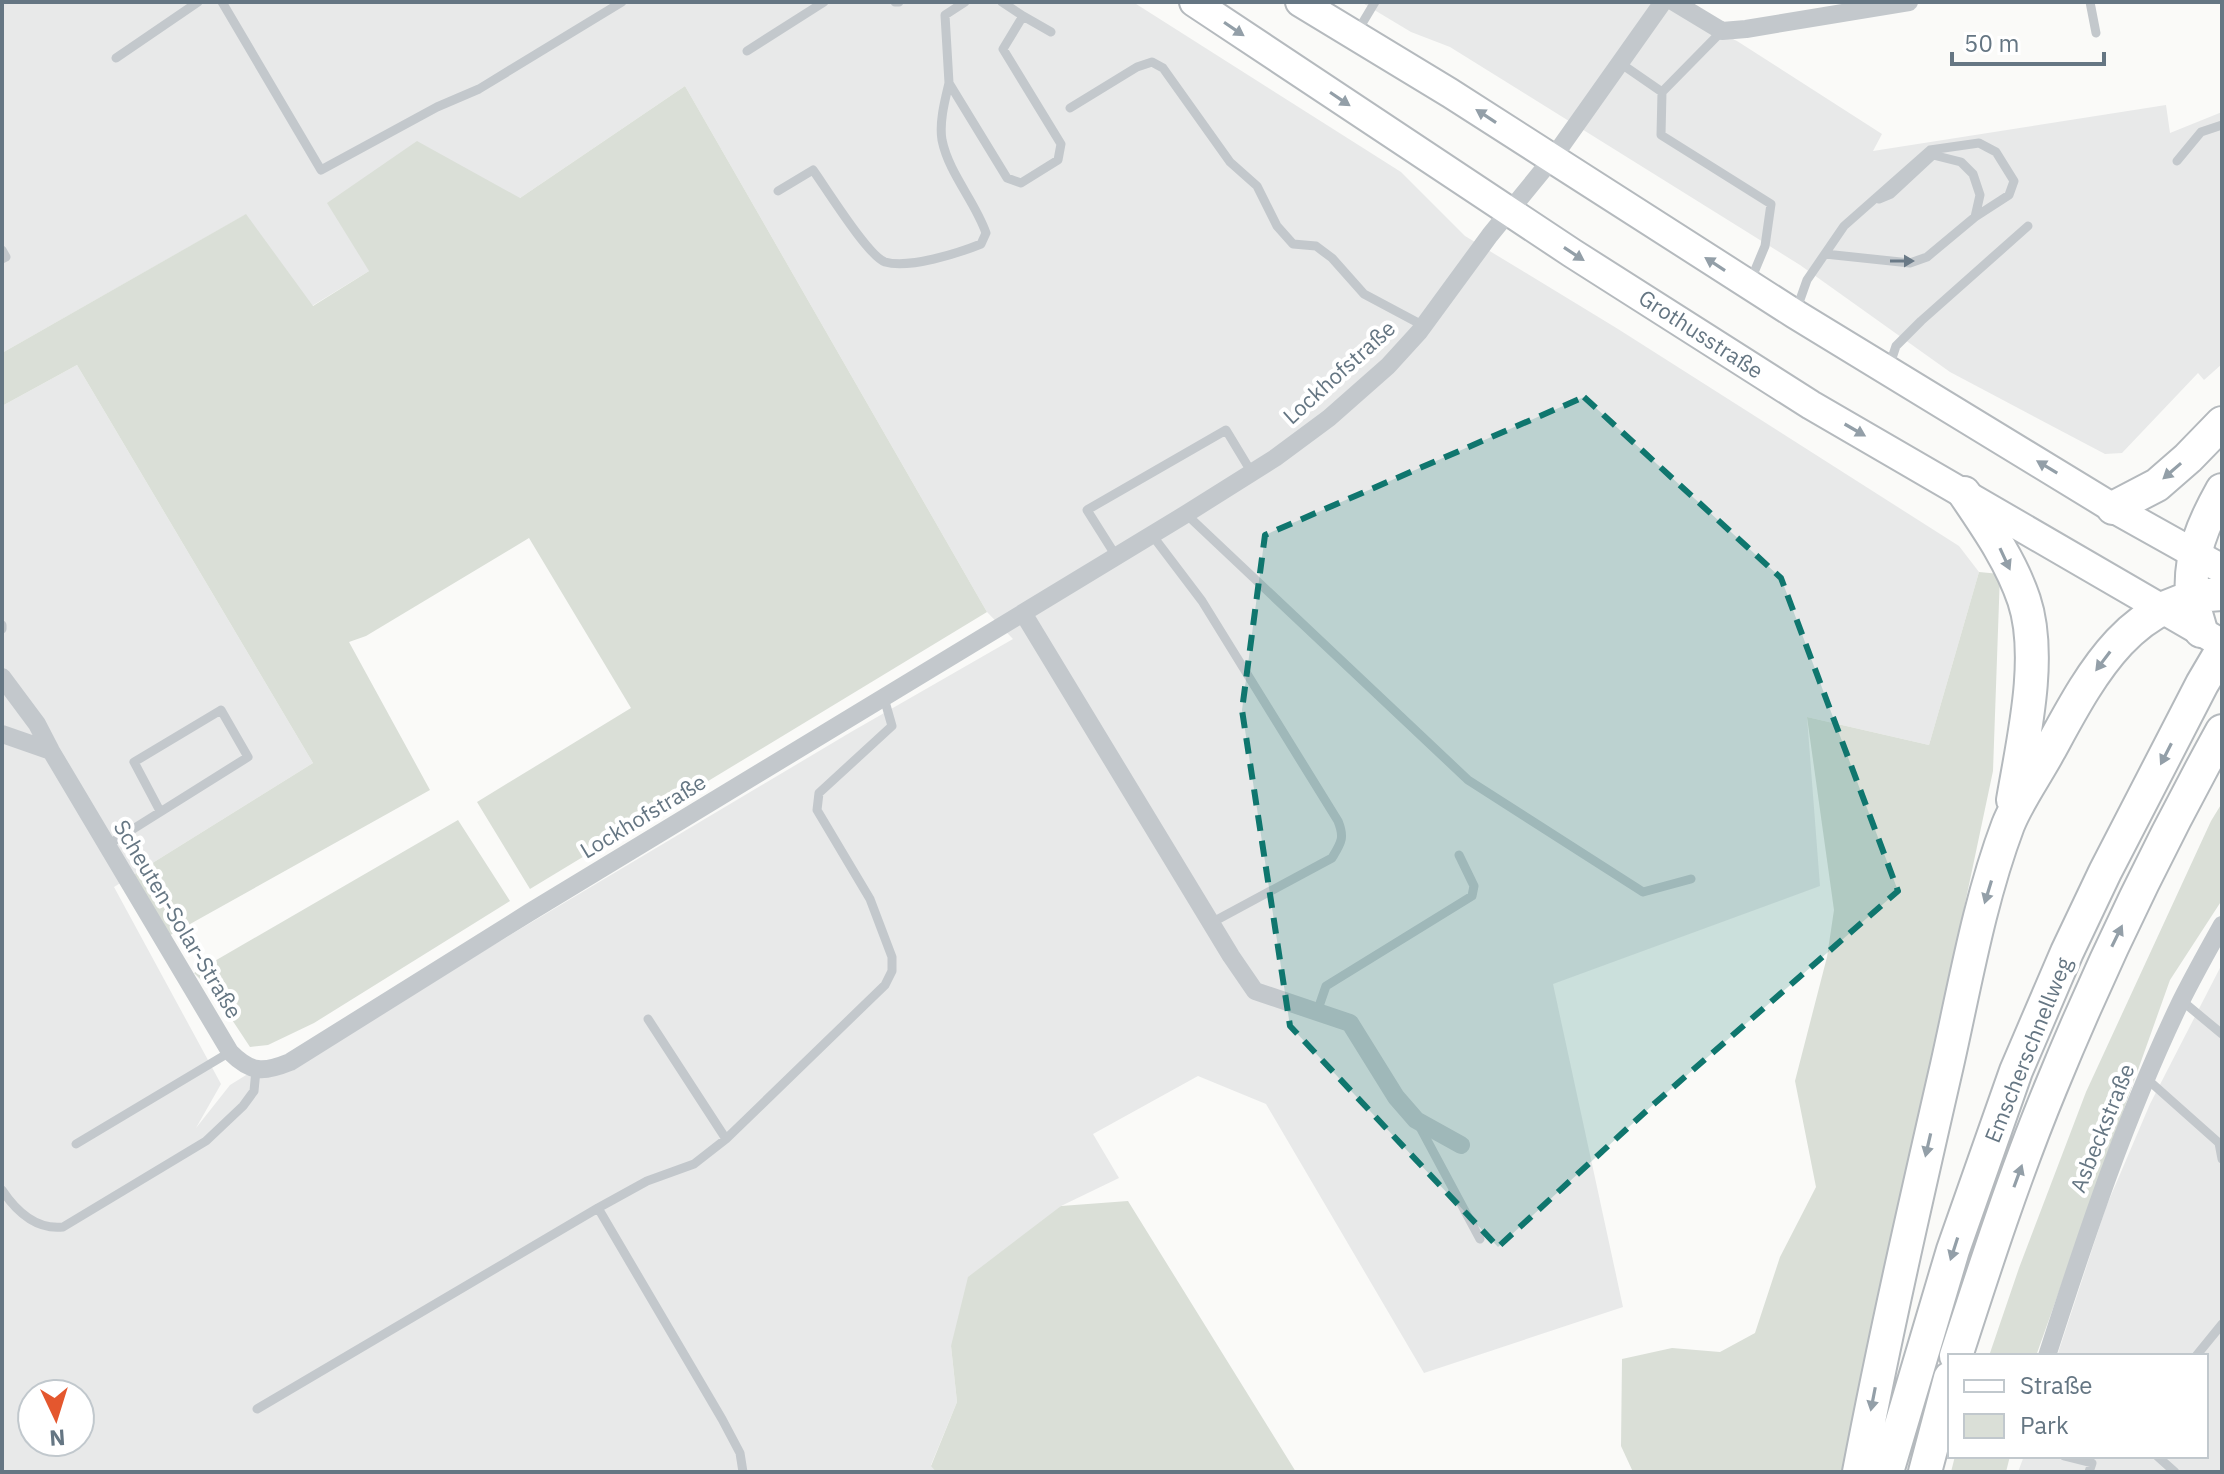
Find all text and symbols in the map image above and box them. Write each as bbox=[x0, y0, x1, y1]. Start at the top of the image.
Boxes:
scale bar bbox=[1952, 16, 2104, 66]
one-way arrow bbox=[1224, 21, 1245, 36]
text: 50 m bbox=[1964, 27, 2019, 59]
one-way arrow bbox=[1329, 91, 1350, 106]
one-way arrow bbox=[1476, 109, 1497, 124]
one-way arrow bbox=[1564, 246, 1585, 261]
one-way arrow bbox=[1890, 255, 1916, 267]
one-way arrow bbox=[1705, 257, 1726, 272]
street label: Grothusstraße bbox=[1633, 282, 1769, 385]
street label: Lockhofstraße bbox=[1276, 313, 1401, 430]
one-way arrow bbox=[1844, 423, 1866, 437]
one-way arrow bbox=[2036, 460, 2058, 474]
one-way arrow bbox=[2163, 462, 2182, 480]
one-way arrow bbox=[1999, 547, 2012, 571]
one-way arrow bbox=[2096, 651, 2112, 672]
one-way arrow bbox=[2160, 742, 2173, 765]
street label: Lockhofstraße bbox=[575, 767, 711, 865]
street label: Scheuten-Solar-Straße bbox=[108, 814, 249, 1023]
one-way arrow bbox=[1981, 881, 1994, 905]
one-way arrow bbox=[2110, 924, 2124, 948]
street label: Emscherschnellweg bbox=[1977, 952, 2078, 1147]
street label: Asbeckstraße bbox=[2063, 1059, 2141, 1196]
one-way arrow bbox=[1921, 1133, 1934, 1158]
one-way arrow bbox=[2012, 1164, 2025, 1188]
one-way arrow bbox=[1947, 1237, 1960, 1261]
legend bbox=[1948, 1354, 2208, 1458]
text: Straße bbox=[2020, 1369, 2092, 1401]
north arrow bbox=[16, 1378, 96, 1458]
one-way arrow bbox=[1866, 1387, 1879, 1412]
text: Park bbox=[2020, 1409, 2069, 1441]
text: N bbox=[48, 1423, 66, 1453]

